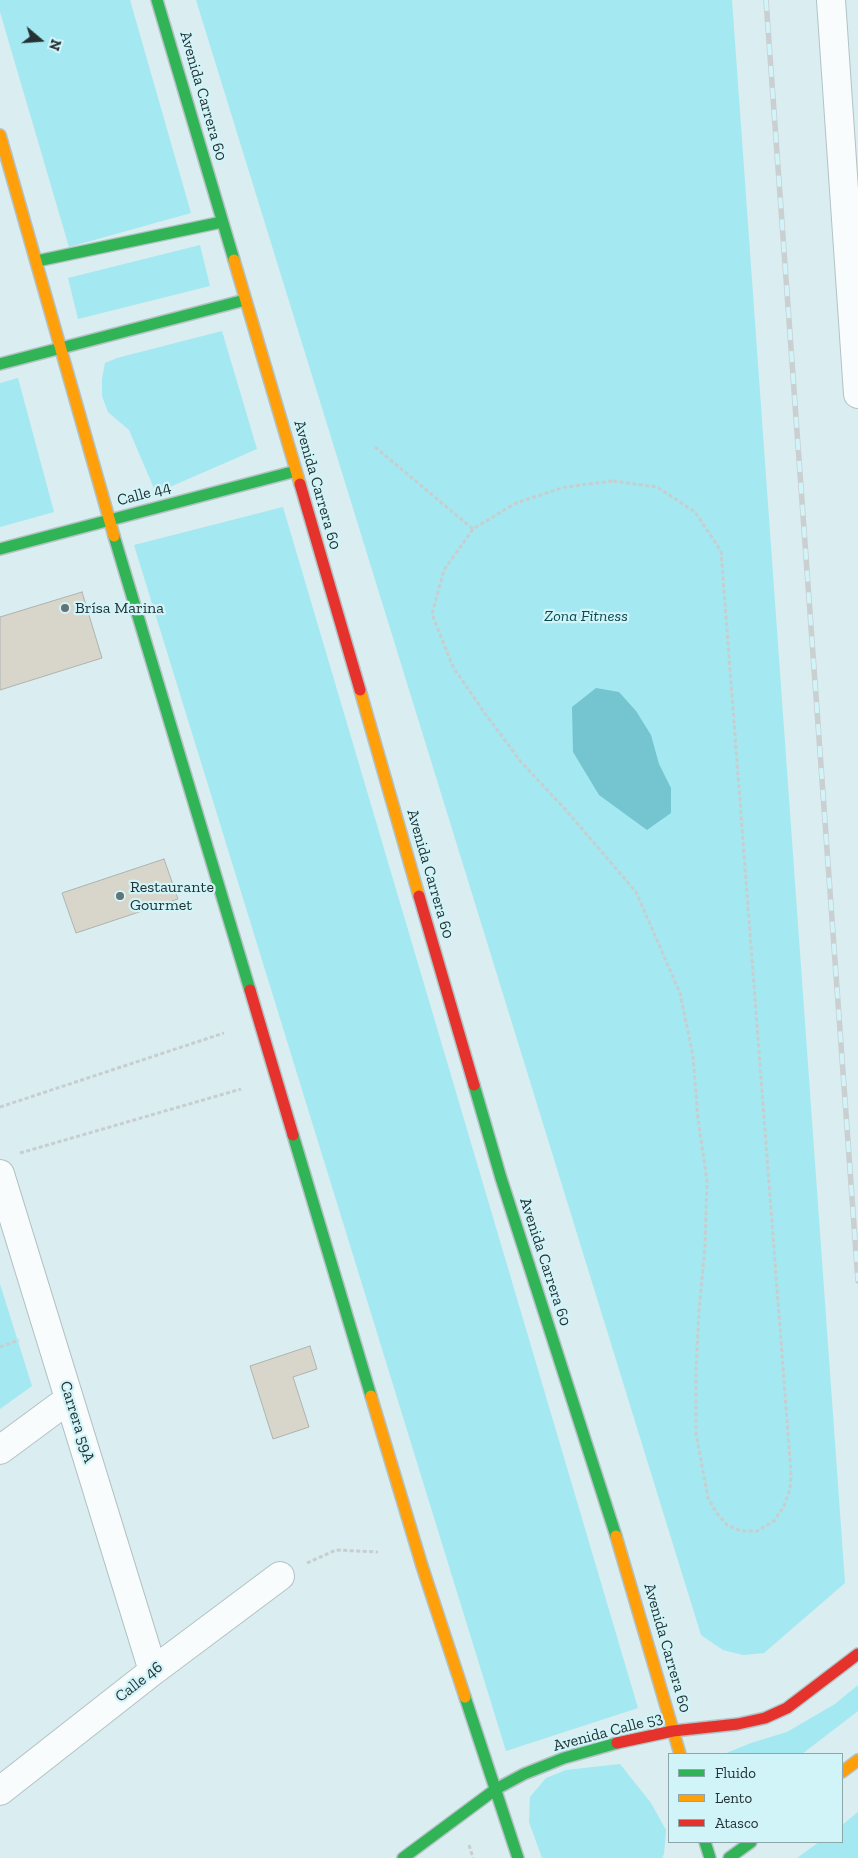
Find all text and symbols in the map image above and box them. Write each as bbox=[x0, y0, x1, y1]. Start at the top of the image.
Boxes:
north arrow bbox=[15, 15, 65, 65]
street label: Avenida Carrera 60 bbox=[175, 29, 231, 163]
text: N bbox=[45, 37, 64, 52]
street label: Avenida Carrera 60 bbox=[289, 418, 345, 552]
street label: Calle 44 bbox=[115, 478, 173, 510]
place label: Brísa Marina bbox=[75, 598, 164, 618]
marker: Brísa Marina bbox=[59, 602, 71, 614]
park label: Zona Fitness bbox=[544, 606, 628, 626]
street label: Avenida Carrera 60 bbox=[402, 807, 458, 941]
place label: Restaurante Gourmet bbox=[130, 877, 214, 915]
marker: Restaurante Gourmet bbox=[114, 890, 126, 902]
street label: Avenida Carrera 60 bbox=[515, 1195, 575, 1329]
street label: Carrera 59A bbox=[56, 1379, 98, 1465]
street label: Avenida Carrera 60 bbox=[639, 1581, 695, 1715]
street label: Calle 46 bbox=[111, 1658, 167, 1706]
street label: Avenida Calle 53 bbox=[551, 1708, 665, 1756]
legend bbox=[668, 1753, 843, 1843]
text: Fluido bbox=[715, 1764, 756, 1782]
text: Lento bbox=[715, 1789, 752, 1807]
text: Atasco bbox=[715, 1814, 759, 1832]

